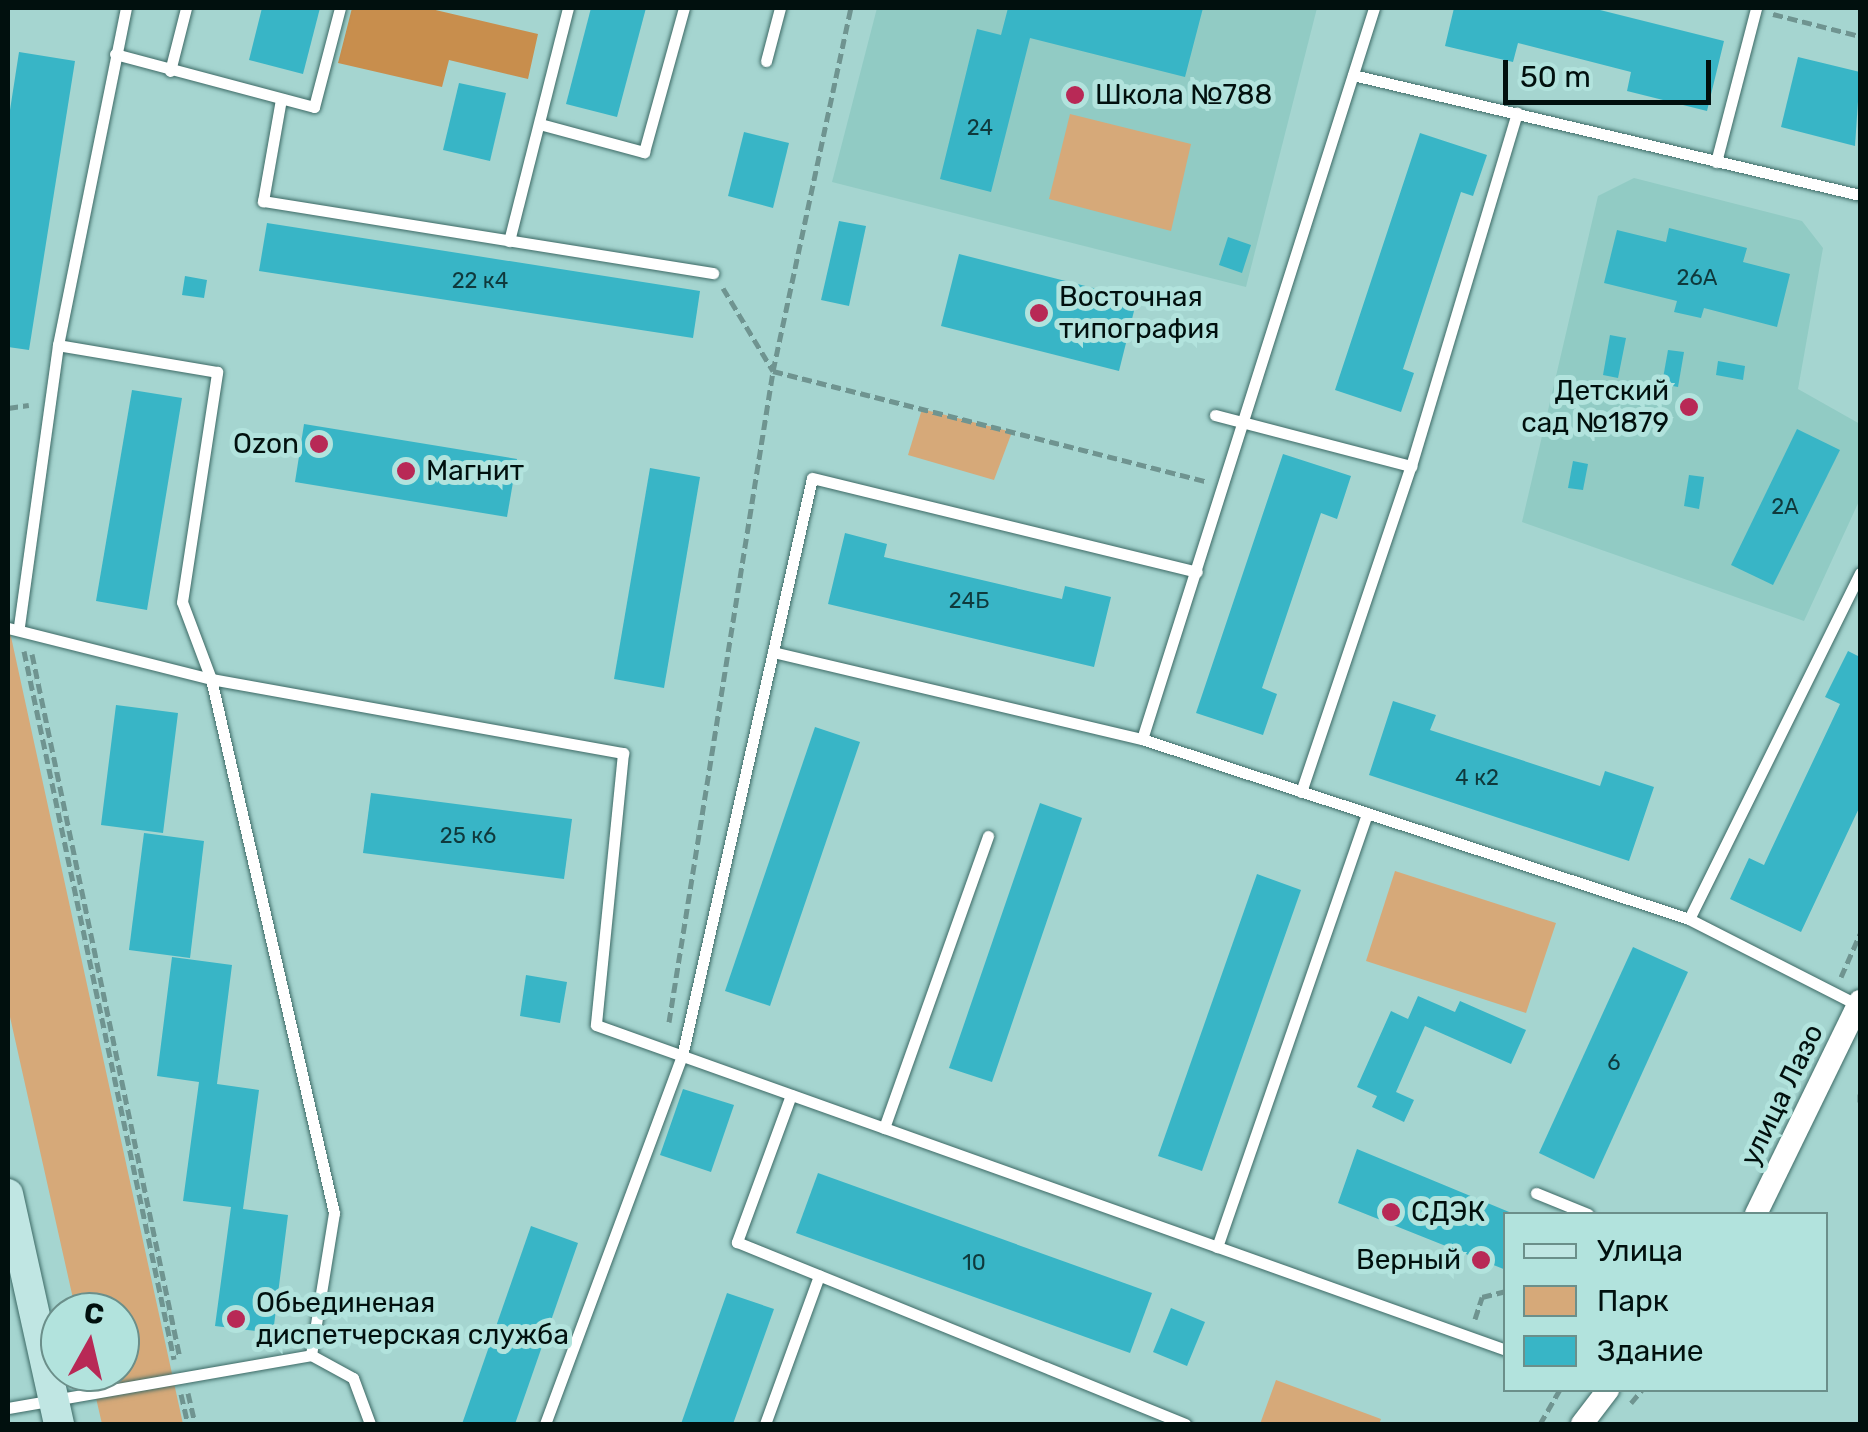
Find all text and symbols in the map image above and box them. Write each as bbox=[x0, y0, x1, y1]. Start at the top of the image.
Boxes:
scale bar bbox=[1508, 40, 1716, 102]
text: 50 m bbox=[1520, 59, 1591, 95]
place label: Школа №788 bbox=[1095, 78, 1272, 112]
marker: Школа №788 bbox=[1064, 84, 1086, 106]
house number: 24 bbox=[967, 115, 993, 141]
house number: 26А bbox=[1677, 265, 1717, 291]
house number: 22 к4 bbox=[452, 268, 508, 294]
place label: Восточная типография bbox=[1059, 280, 1220, 346]
marker: Восточная типография bbox=[1028, 302, 1050, 324]
place label: Детский сад №1879 bbox=[1521, 374, 1669, 440]
marker: Детский сад №1879 bbox=[1678, 396, 1700, 418]
place label: Ozon bbox=[233, 427, 299, 461]
marker: Ozon bbox=[308, 433, 330, 455]
place label: Магнит bbox=[426, 454, 524, 488]
marker: Магнит bbox=[395, 460, 417, 482]
house number: 2А bbox=[1771, 494, 1799, 520]
house number: 24Б bbox=[949, 588, 989, 614]
house number: 4 к2 bbox=[1455, 765, 1499, 791]
house number: 25 к6 bbox=[440, 823, 496, 849]
street label: улица Лазо bbox=[1733, 1019, 1831, 1171]
house number: 6 bbox=[1607, 1050, 1621, 1076]
place label: СДЭК bbox=[1411, 1195, 1485, 1229]
marker: СДЭК bbox=[1380, 1201, 1402, 1223]
legend bbox=[1503, 1212, 1828, 1392]
text: Улица bbox=[1597, 1233, 1683, 1269]
place label: Верный bbox=[1356, 1243, 1461, 1277]
marker: Верный bbox=[1470, 1249, 1492, 1271]
house number: 10 bbox=[962, 1250, 986, 1276]
text: Парк bbox=[1597, 1283, 1669, 1319]
place label: Обьединеная диспетчерская служба bbox=[256, 1286, 569, 1352]
north arrow bbox=[40, 1292, 140, 1392]
text: С bbox=[82, 1296, 106, 1331]
marker: Обьединеная диспетчерская служба bbox=[225, 1308, 247, 1330]
text: Здание bbox=[1597, 1333, 1704, 1369]

